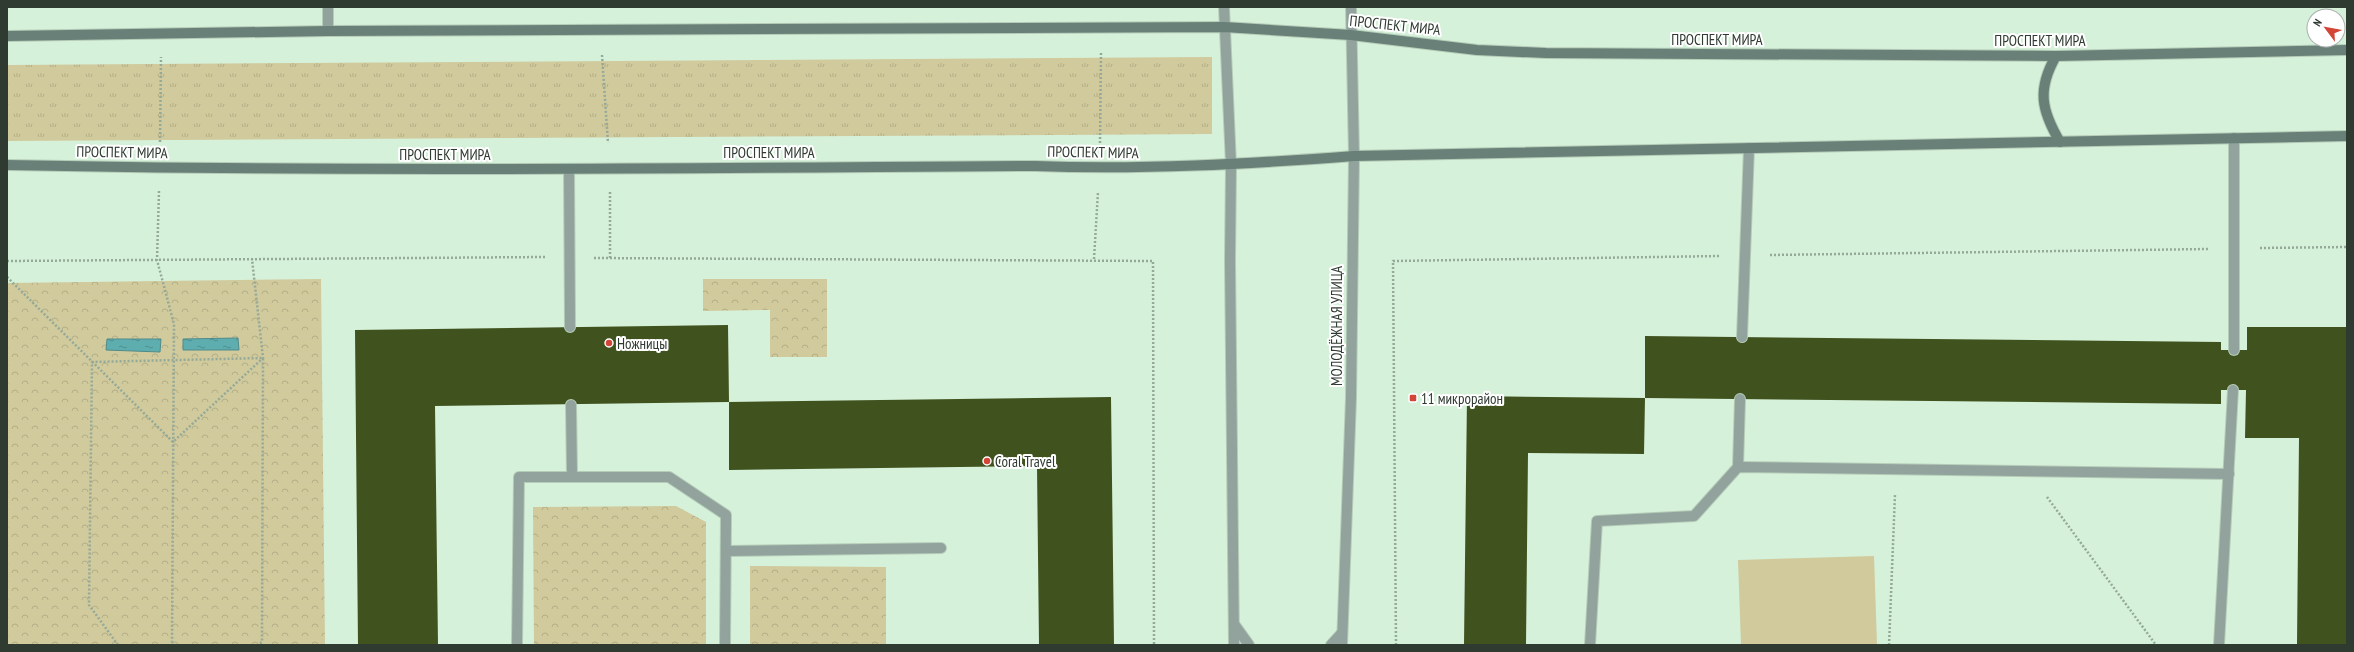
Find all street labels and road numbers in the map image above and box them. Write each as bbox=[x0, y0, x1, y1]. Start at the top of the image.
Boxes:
street label: ПРОСПЕКТ МИРА bbox=[1349, 11, 1442, 39]
street label: ПРОСПЕКТ МИРА bbox=[1671, 30, 1764, 49]
street label: ПРОСПЕКТ МИРА bbox=[1994, 31, 2087, 50]
street label: ПРОСПЕКТ МИРА bbox=[76, 142, 169, 162]
street label: ПРОСПЕКТ МИРА bbox=[1047, 142, 1140, 162]
street label: ПРОСПЕКТ МИРА bbox=[723, 143, 816, 162]
street label: ПРОСПЕКТ МИРА bbox=[399, 145, 492, 164]
street label: МОЛОДЁЖНАЯ УЛИЦА bbox=[1327, 265, 1346, 386]

